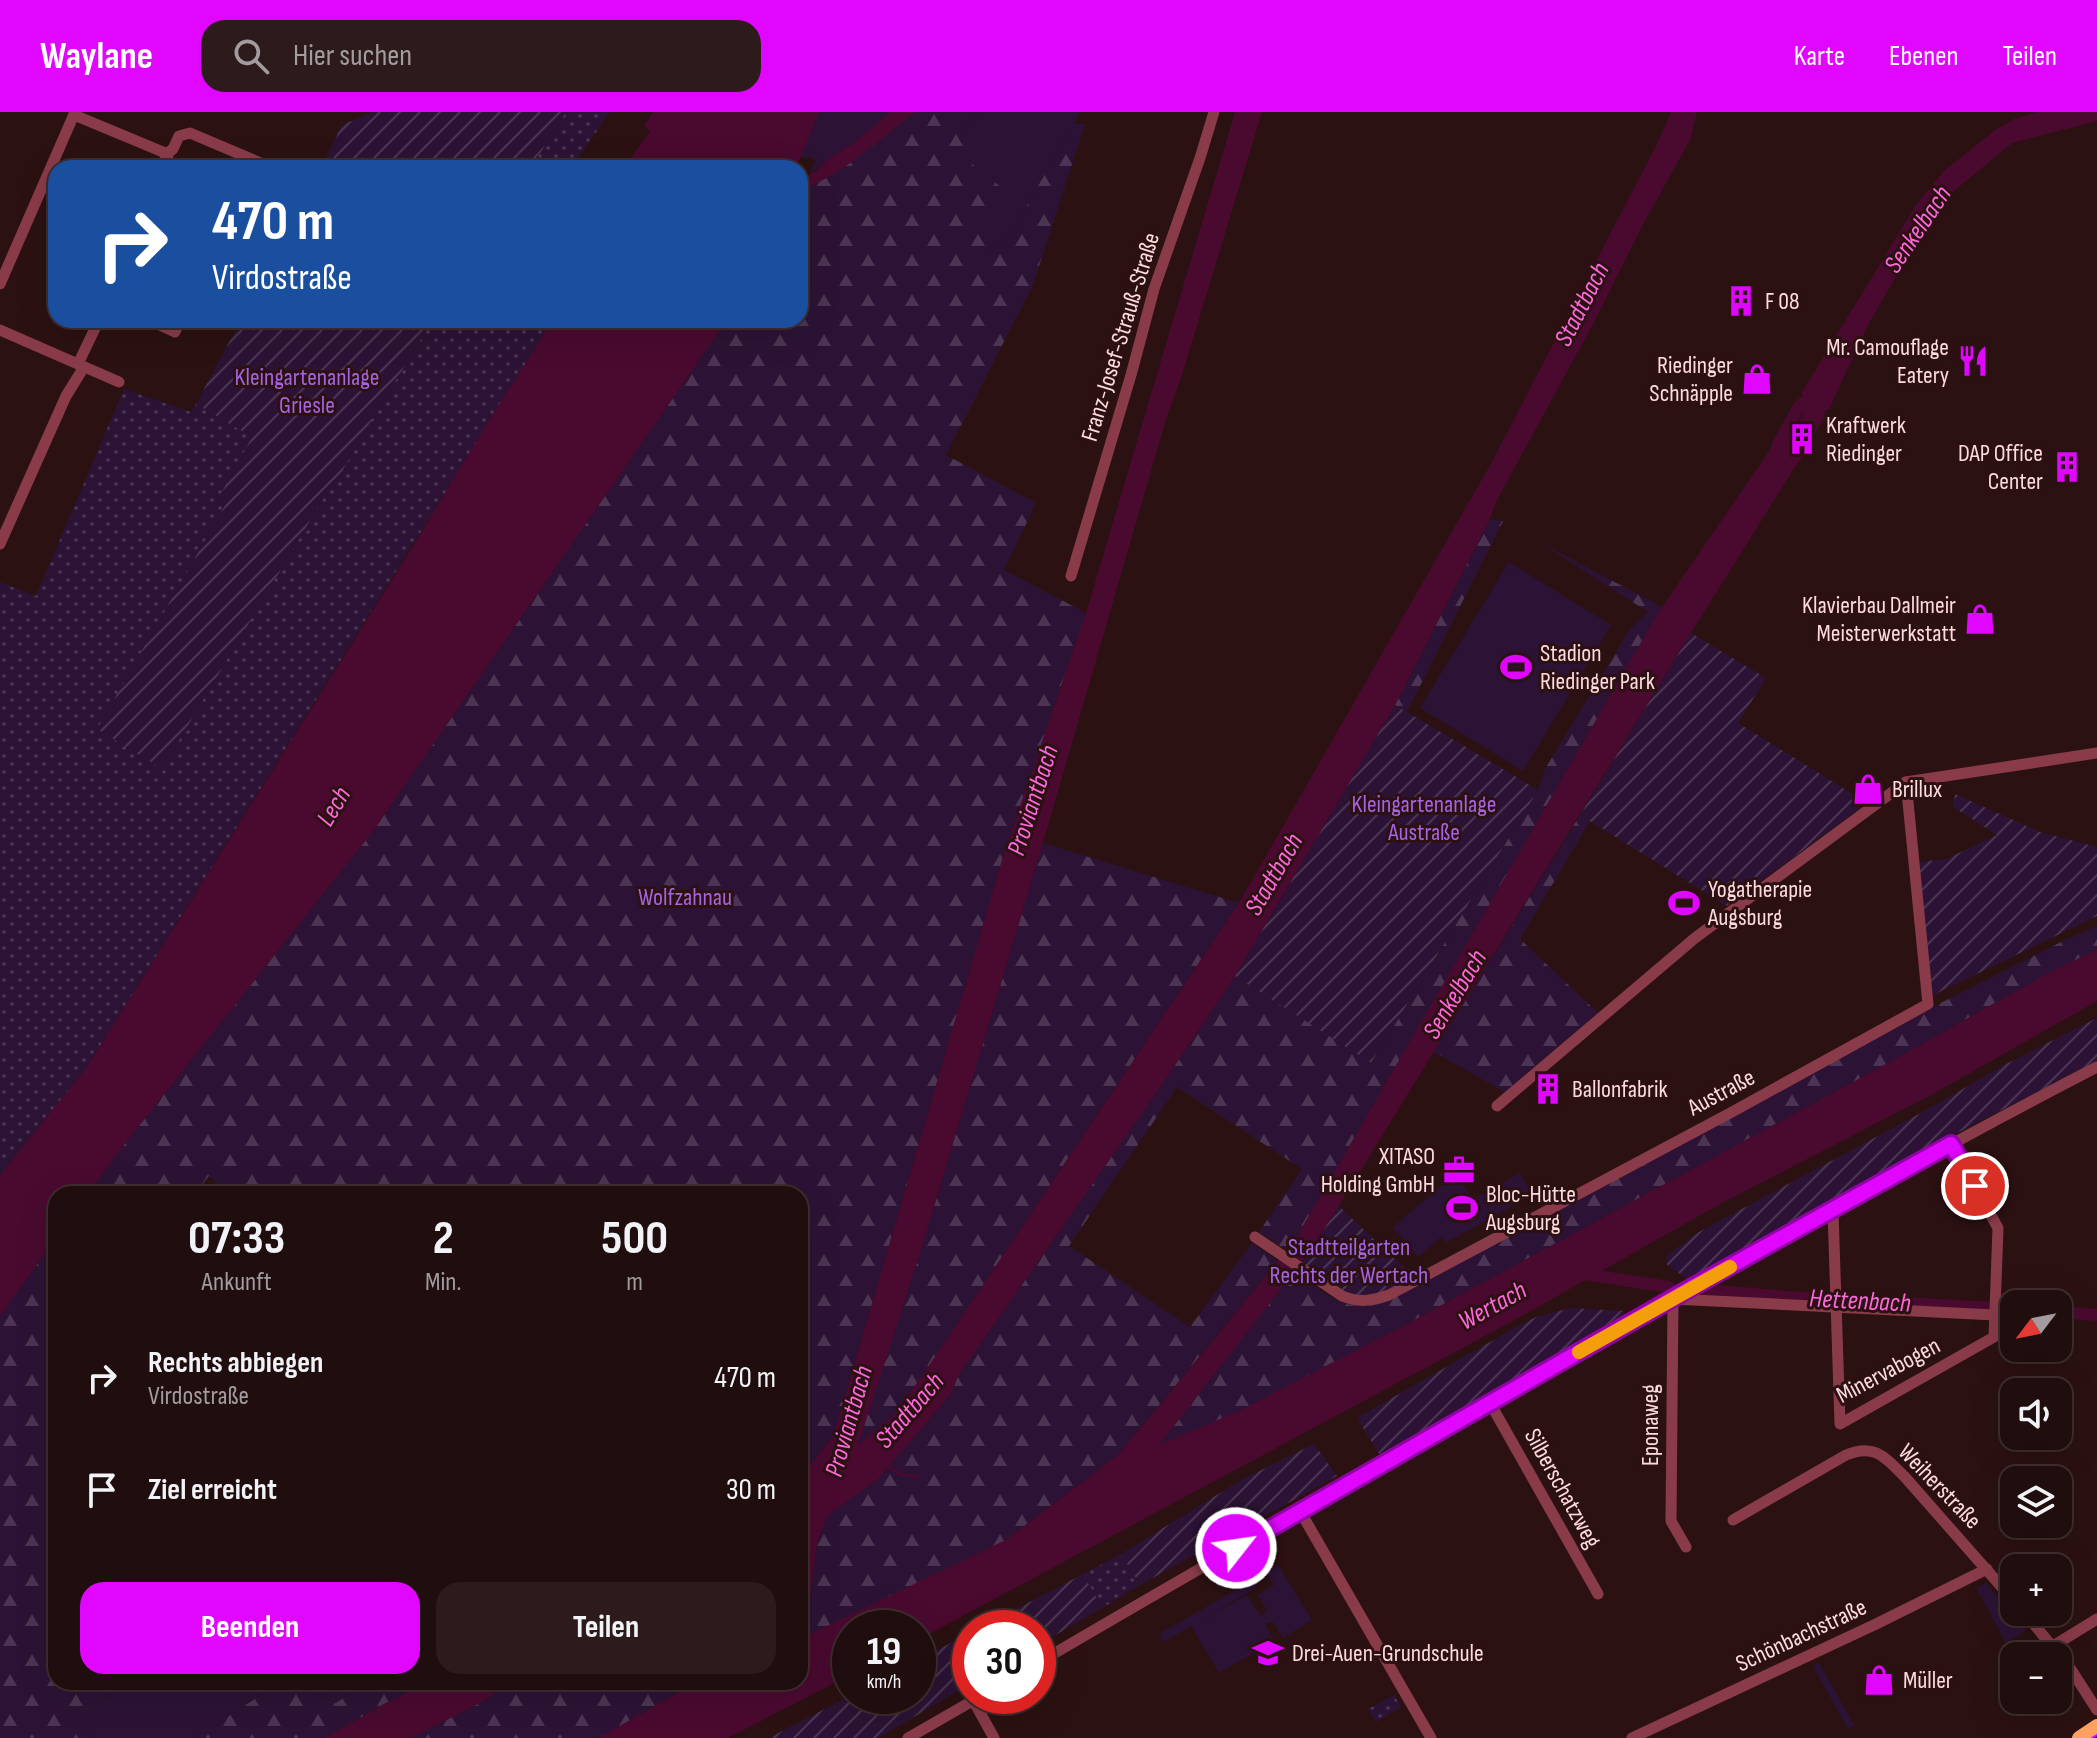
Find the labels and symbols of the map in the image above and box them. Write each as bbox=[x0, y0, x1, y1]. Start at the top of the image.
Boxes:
water label: Senkelbach bbox=[1878, 180, 1959, 279]
street label: Franz-Josef-Strauß-Straße bbox=[1075, 229, 1166, 445]
water label: Stadtbach bbox=[1548, 258, 1617, 352]
building icon: F 08 bbox=[1724, 284, 1758, 318]
place label: F 08 bbox=[1765, 287, 1800, 316]
place label: Mr. Camouflage Eatery bbox=[1826, 333, 1949, 390]
restaurant icon: Mr. Camouflage Eatery bbox=[1956, 344, 1990, 378]
place label: Riedinger Schnäpple bbox=[1649, 351, 1733, 408]
shop icon: Riedinger Schnäpple bbox=[1740, 362, 1774, 396]
park label: Kleingartenanlage Griesle bbox=[235, 363, 379, 420]
place label: Kraftwerk Riedinger bbox=[1826, 411, 1906, 468]
building icon: Kraftwerk Riedinger bbox=[1785, 422, 1819, 456]
place label: DAP Office Center bbox=[1958, 439, 2043, 496]
building icon: DAP Office Center bbox=[2050, 450, 2084, 484]
place label: Klavierbau Dallmeir Meisterwerkstatt bbox=[1802, 591, 1956, 648]
shop icon: Klavierbau Dallmeir Meisterwerkstatt bbox=[1963, 602, 1997, 636]
place label: Stadion Riedinger Park bbox=[1540, 639, 1655, 696]
sports icon: Stadion Riedinger Park bbox=[1499, 650, 1533, 684]
water label: Proviantbach bbox=[1001, 741, 1066, 859]
shop icon: Brillux bbox=[1851, 772, 1885, 806]
place label: Brillux bbox=[1892, 775, 1942, 804]
water label: Lech bbox=[311, 781, 358, 832]
park label: Kleingartenanlage Austraße bbox=[1352, 790, 1496, 847]
water label: Stadtbach bbox=[1238, 828, 1310, 921]
place label: Yogatherapie Augsburg bbox=[1707, 875, 1812, 932]
park label: Wolfzahnau bbox=[638, 883, 732, 912]
sports icon: Yogatherapie Augsburg bbox=[1667, 886, 1701, 920]
water label: Senkelbach bbox=[1417, 945, 1494, 1045]
street label: Austraße bbox=[1682, 1063, 1760, 1123]
building icon: Ballonfabrik bbox=[1531, 1072, 1565, 1106]
place label: Ballonfabrik bbox=[1572, 1075, 1668, 1104]
place label: XITASO Holding GmbH bbox=[1321, 1142, 1435, 1199]
pin bbox=[1941, 1152, 2009, 1220]
office icon: XITASO Holding GmbH bbox=[1442, 1153, 1476, 1187]
place label: Bloc-Hütte Augsburg bbox=[1485, 1180, 1576, 1237]
sports icon: Bloc-Hütte Augsburg bbox=[1445, 1191, 1479, 1225]
park label: Stadtteilgarten Rechts der Wertach bbox=[1270, 1233, 1428, 1290]
water label: Wertach bbox=[1453, 1275, 1532, 1338]
water label: Hettenbach bbox=[1808, 1283, 1912, 1320]
north arrow bbox=[2000, 1290, 2072, 1362]
street label: Minervabogen bbox=[1831, 1331, 1945, 1410]
water label: Proviantbach bbox=[819, 1362, 880, 1481]
water label: Stadtbach bbox=[869, 1367, 951, 1455]
street label: Eponaweg bbox=[1636, 1384, 1665, 1466]
street label: Silberschatzweg bbox=[1518, 1424, 1607, 1553]
street label: Weiherstraße bbox=[1892, 1438, 1987, 1535]
position arrow bbox=[1194, 1506, 1278, 1590]
street label: Schönbachstraße bbox=[1731, 1593, 1871, 1678]
speed limit sign: 30 bbox=[952, 1610, 1056, 1714]
school or university icon: Drei-Auen-Grundschule bbox=[1251, 1636, 1285, 1670]
place label: Drei-Auen-Grundschule bbox=[1292, 1639, 1484, 1668]
shop icon: Müller bbox=[1862, 1663, 1896, 1697]
place label: Müller bbox=[1903, 1666, 1953, 1695]

